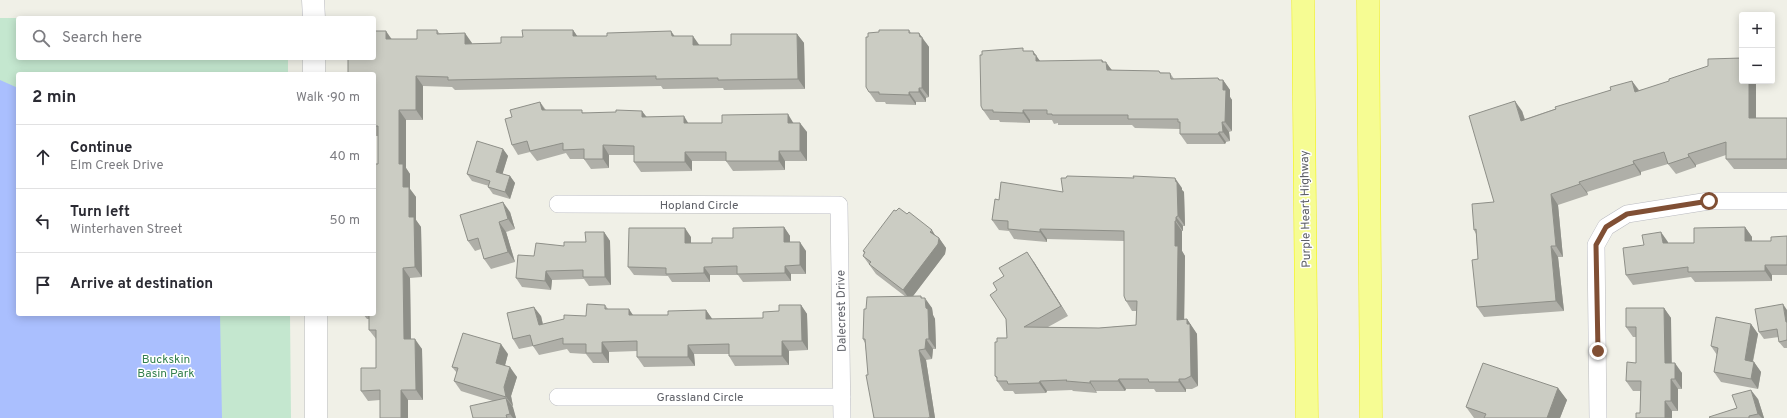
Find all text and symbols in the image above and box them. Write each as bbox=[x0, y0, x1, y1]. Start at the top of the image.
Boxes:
map controls bbox=[1739, 12, 1775, 84]
button: + bbox=[1739, 12, 1775, 48]
search box bbox=[16, 16, 376, 60]
icon: search bbox=[30, 27, 52, 49]
text: Search here bbox=[62, 29, 142, 48]
button: − bbox=[1739, 48, 1775, 84]
text: 2 min bbox=[32, 87, 76, 109]
text: Walk · 90 m bbox=[296, 90, 360, 106]
text: Continue bbox=[70, 139, 132, 158]
icon: ahead bbox=[32, 146, 54, 168]
text: 40 m bbox=[330, 149, 360, 165]
street label: Purple Heart Highway bbox=[1297, 150, 1315, 268]
text: Elm Creek Drive bbox=[70, 158, 163, 174]
route start bbox=[1700, 192, 1718, 210]
street label: Hopland Circle bbox=[660, 198, 738, 214]
text: Turn left bbox=[70, 203, 130, 222]
icon: left bbox=[32, 210, 54, 232]
text: 50 m bbox=[330, 213, 360, 229]
text: Winterhaven Street bbox=[70, 222, 182, 238]
street label: Dalecrest Drive bbox=[833, 270, 851, 352]
icon: arrive bbox=[32, 274, 54, 296]
text: Arrive at destination bbox=[70, 275, 213, 294]
route end bbox=[1589, 342, 1607, 360]
park label: Buckskin Basin Park bbox=[137, 352, 195, 382]
street label: Grassland Circle bbox=[656, 390, 744, 406]

